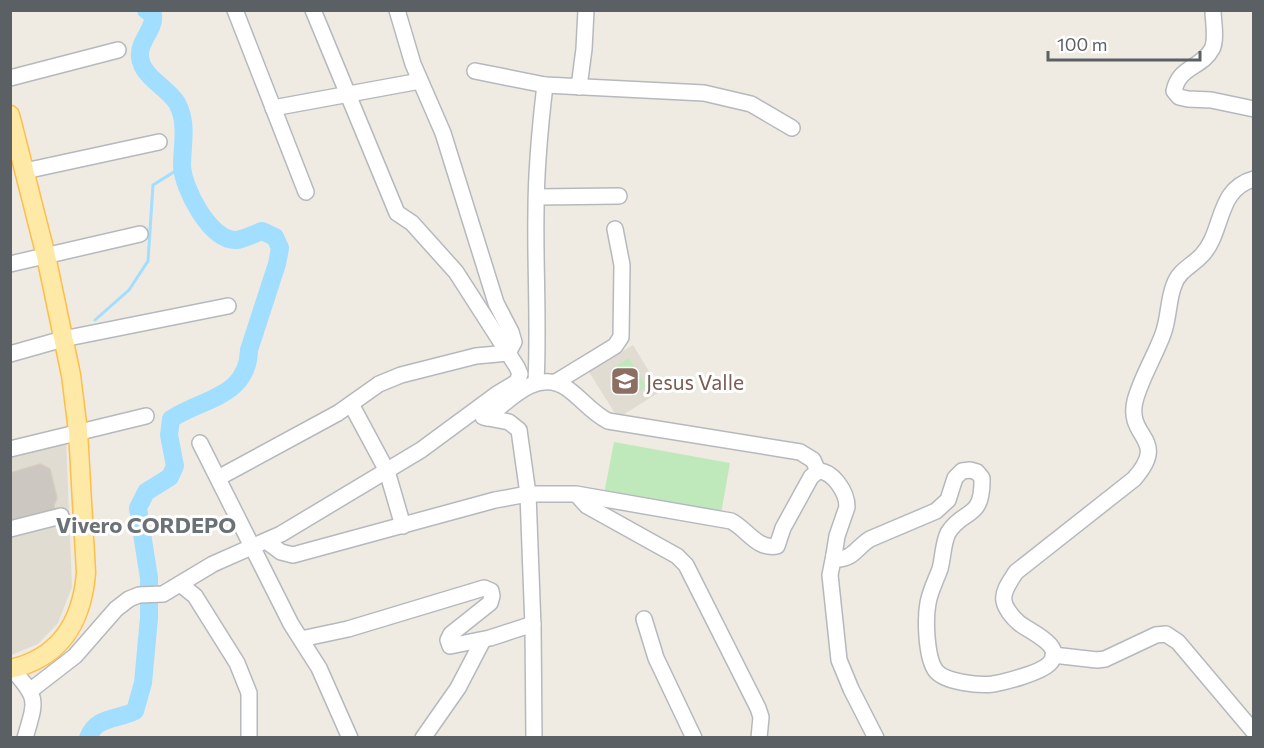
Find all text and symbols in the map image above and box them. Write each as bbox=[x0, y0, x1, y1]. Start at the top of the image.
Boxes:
scale bar bbox=[1048, 24, 1200, 62]
text: 100 m bbox=[1057, 33, 1107, 55]
school or university icon: Jesus Valle bbox=[609, 365, 641, 397]
place label: Jesus Valle bbox=[646, 369, 744, 394]
district label: Vivero CORDEPO bbox=[56, 511, 236, 538]

